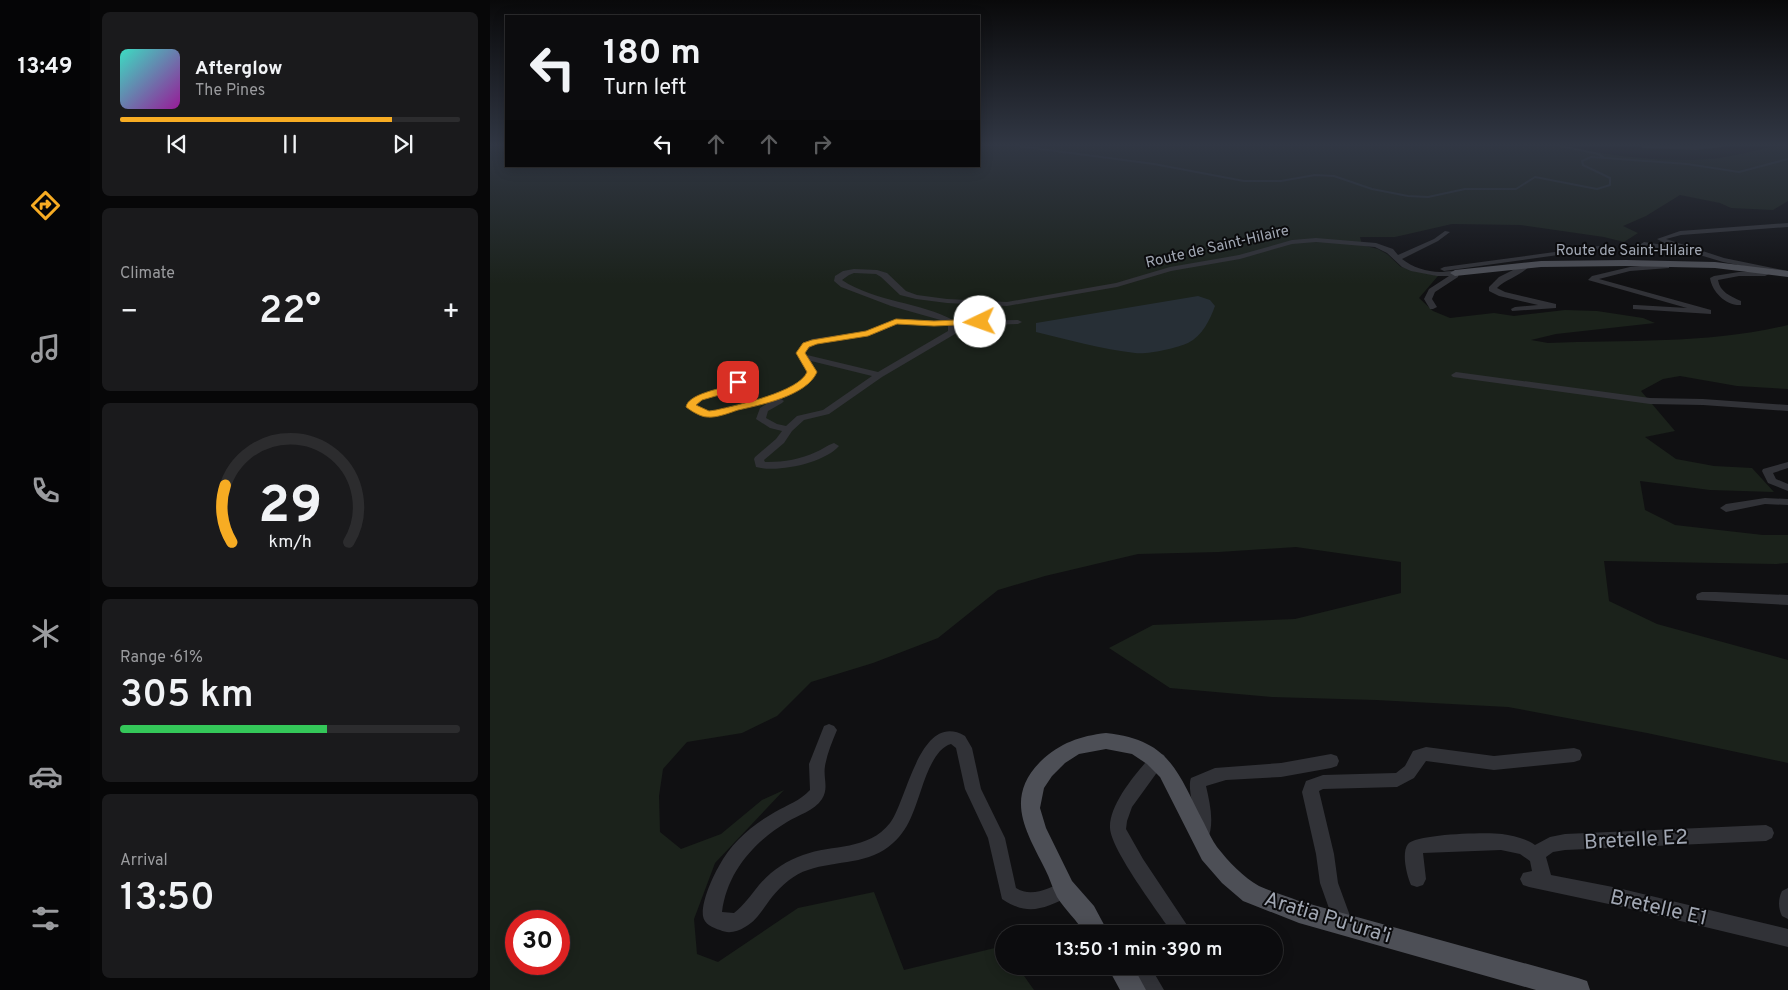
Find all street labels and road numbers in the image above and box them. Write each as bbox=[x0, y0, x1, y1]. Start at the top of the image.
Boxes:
street label: Route de Saint-Hilaire bbox=[1144, 222, 1291, 273]
street label: Route de Saint-Hilaire bbox=[1556, 242, 1702, 261]
street label: Bretelle E2 bbox=[1583, 824, 1689, 857]
street label: Bretelle E1 bbox=[1607, 884, 1710, 933]
street label: Aratia Pu'ura'i bbox=[1261, 886, 1394, 951]

